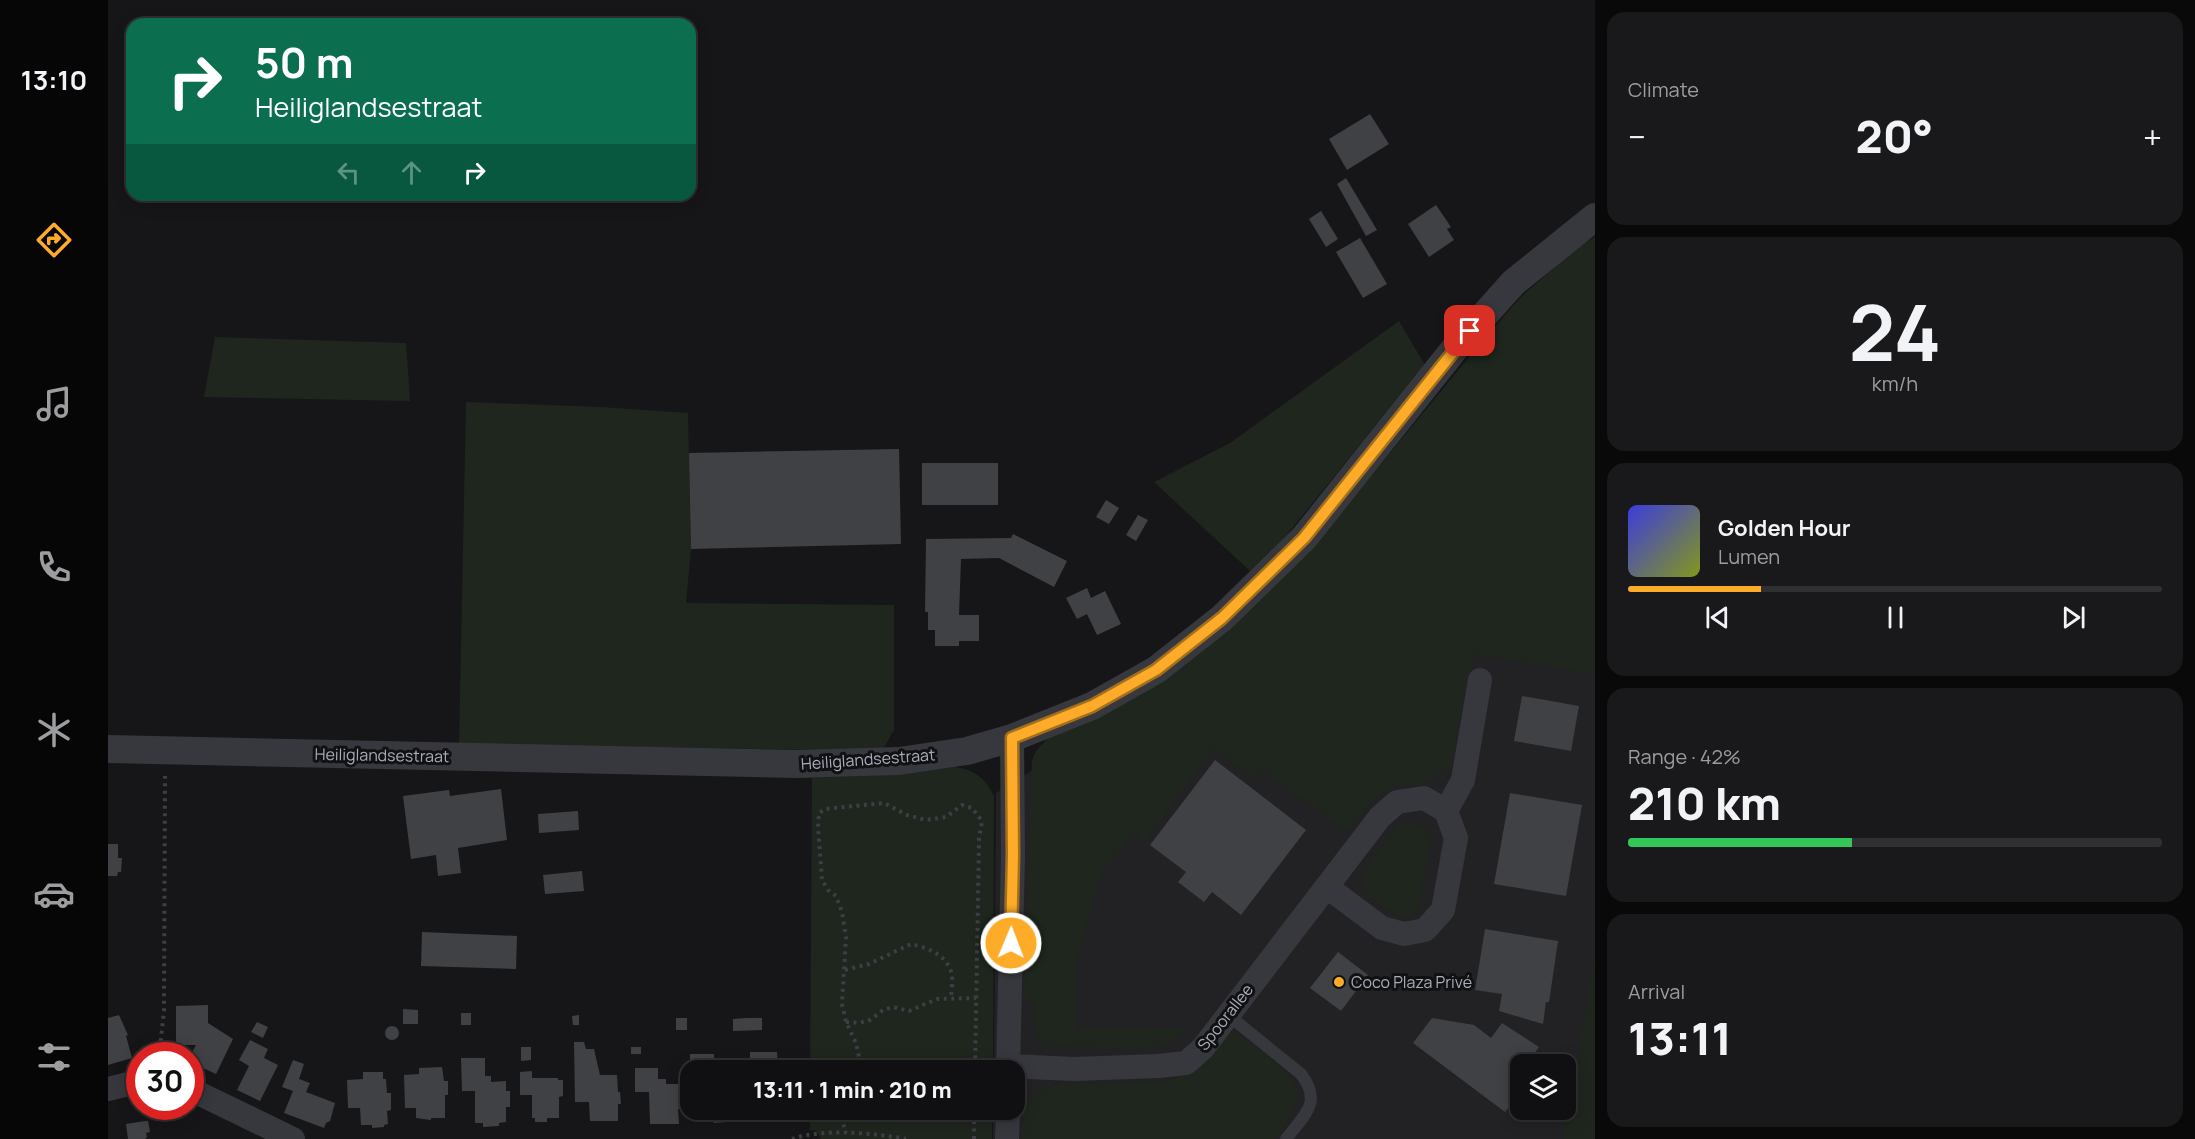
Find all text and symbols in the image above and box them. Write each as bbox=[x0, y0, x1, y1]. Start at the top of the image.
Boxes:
text: 50 m bbox=[255, 33, 353, 91]
icon: right bbox=[156, 42, 234, 120]
text: 13:10 bbox=[21, 61, 87, 98]
text: Climate bbox=[1628, 76, 1699, 103]
text: Heiliglandsestraat bbox=[255, 88, 482, 125]
text: 20° bbox=[1856, 105, 1933, 167]
text: − bbox=[1628, 114, 1646, 159]
text: + bbox=[2143, 114, 2162, 159]
icon: left bbox=[332, 156, 365, 189]
icon: ahead bbox=[395, 156, 428, 189]
icon: right bbox=[458, 156, 491, 189]
icon: directions bbox=[33, 219, 75, 261]
text: 24 bbox=[1849, 278, 1941, 384]
pin bbox=[1444, 305, 1495, 356]
icon: arrive bbox=[1453, 314, 1486, 347]
text: km/h bbox=[1872, 370, 1918, 397]
icon: music bbox=[33, 383, 75, 425]
text: Golden Hour bbox=[1718, 513, 1851, 543]
text: Lumen bbox=[1718, 543, 1780, 570]
icon: phone bbox=[33, 546, 75, 588]
icon: previous bbox=[1701, 601, 1734, 634]
icon: pause bbox=[1879, 601, 1912, 634]
icon: next bbox=[2057, 601, 2090, 634]
icon: climate bbox=[33, 709, 75, 751]
street label: Heiliglandsestraat bbox=[314, 743, 450, 767]
street label: Heiliglandsestraat bbox=[800, 743, 936, 775]
text: Range · 42% bbox=[1628, 743, 1741, 770]
text: 210 km bbox=[1628, 772, 1781, 834]
icon: car bbox=[33, 873, 75, 915]
position arrow bbox=[979, 911, 1043, 975]
place label: Coco Plaza Privé bbox=[1351, 971, 1472, 993]
marker: Coco Plaza Privé bbox=[1332, 975, 1346, 989]
text: Arrival bbox=[1628, 978, 1685, 1005]
street label: Spoorallee bbox=[1192, 979, 1258, 1055]
text: 13:11 bbox=[1628, 1007, 1732, 1069]
icon: filters bbox=[33, 1036, 75, 1078]
speed limit sign: 30 bbox=[126, 1042, 204, 1120]
map controls bbox=[1510, 1054, 1576, 1120]
button: layers bbox=[1510, 1054, 1576, 1120]
text: 13:11 · 1 min · 210 m bbox=[753, 1075, 952, 1105]

